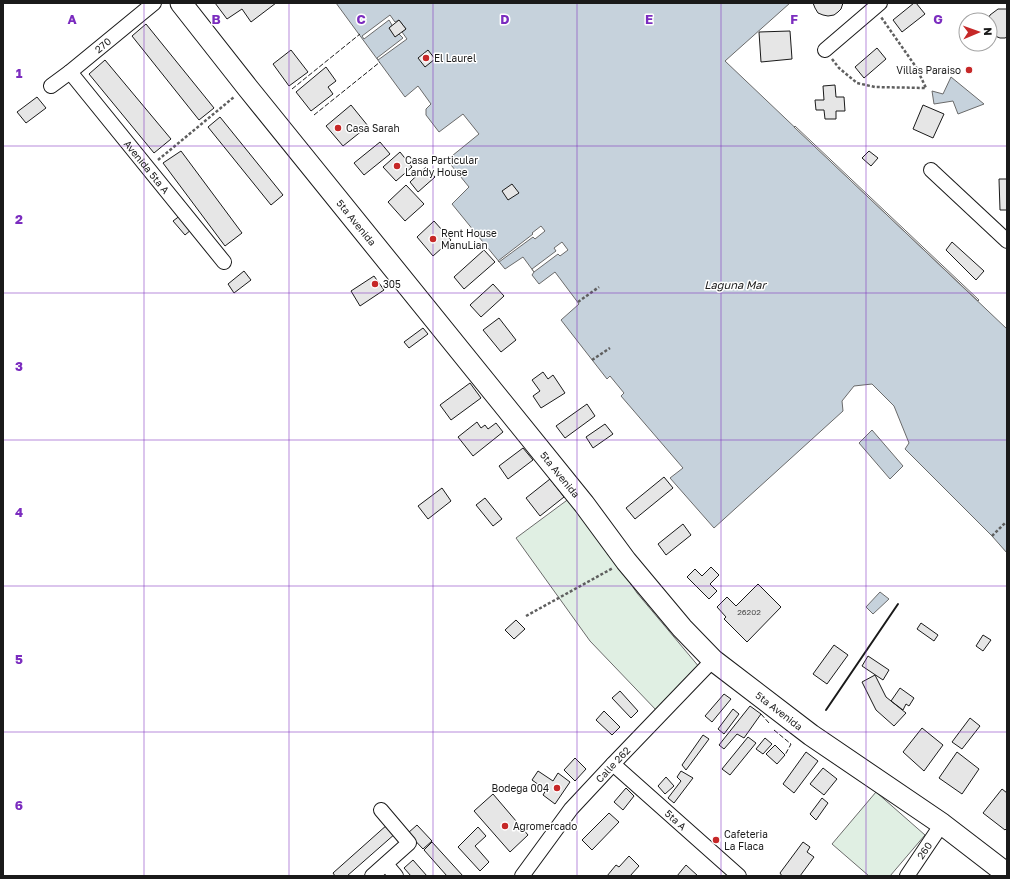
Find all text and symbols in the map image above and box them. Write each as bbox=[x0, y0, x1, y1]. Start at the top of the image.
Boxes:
text: A bbox=[67, 11, 77, 27]
text: B bbox=[211, 11, 221, 27]
text: C bbox=[356, 11, 366, 27]
text: D bbox=[500, 11, 510, 27]
text: E bbox=[645, 11, 653, 27]
text: F bbox=[790, 11, 798, 27]
text: G bbox=[933, 11, 943, 27]
north arrow bbox=[958, 12, 998, 52]
text: N bbox=[982, 27, 995, 36]
street label: 270 bbox=[92, 35, 113, 55]
place label: El Laurel bbox=[434, 52, 476, 64]
marker: El Laurel bbox=[421, 53, 431, 63]
place label: Villas Paraiso bbox=[896, 64, 961, 76]
text: 1 bbox=[16, 65, 23, 81]
marker: Villas Paraiso bbox=[964, 65, 974, 75]
place label: Casa Sarah bbox=[346, 122, 400, 134]
marker: Casa Sarah bbox=[333, 123, 343, 133]
street label: Avenida 5ta A bbox=[122, 138, 172, 196]
place label: Casa Particular Landy House bbox=[405, 154, 478, 178]
marker: Casa Particular Landy House bbox=[392, 161, 402, 171]
street label: 5ta Avenida bbox=[334, 197, 379, 248]
text: 2 bbox=[15, 211, 23, 227]
place label: Rent House ManuLian bbox=[441, 227, 497, 251]
marker: Rent House ManuLian bbox=[428, 234, 438, 244]
place label: 305 bbox=[383, 278, 401, 290]
water label: Laguna Mar bbox=[704, 278, 768, 292]
marker: 305 bbox=[370, 279, 380, 289]
text: 3 bbox=[15, 358, 23, 374]
street label: 5ta Avenida bbox=[538, 449, 582, 500]
text: 4 bbox=[15, 504, 23, 520]
house number: 26202 bbox=[737, 607, 761, 617]
text: 5 bbox=[15, 651, 23, 667]
street label: 5ta Avenida bbox=[753, 689, 805, 732]
street label: Calle 262 bbox=[593, 744, 633, 785]
place label: Bodega 004 bbox=[492, 782, 549, 794]
marker: Bodega 004 bbox=[552, 783, 562, 793]
text: 6 bbox=[15, 797, 23, 813]
street label: 5ta A bbox=[663, 807, 689, 833]
place label: Agromercado bbox=[513, 820, 577, 832]
marker: Agromercado bbox=[500, 821, 510, 831]
place label: Cafeteria La Flaca bbox=[724, 828, 768, 852]
marker: Cafeteria La Flaca bbox=[711, 835, 721, 845]
street label: 260 bbox=[914, 839, 934, 861]

